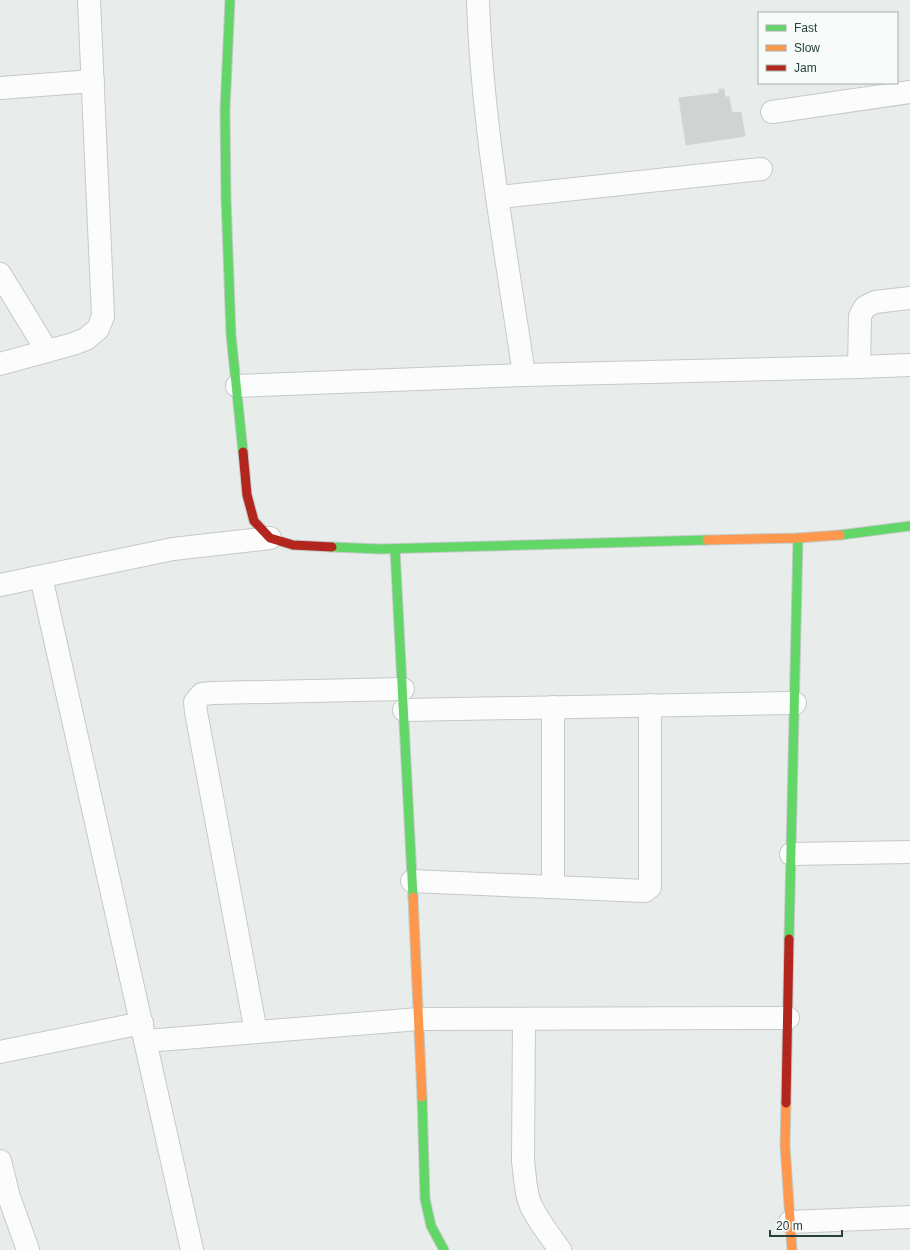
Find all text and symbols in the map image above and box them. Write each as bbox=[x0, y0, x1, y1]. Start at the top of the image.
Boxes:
legend bbox=[758, 12, 898, 84]
text: Fast bbox=[794, 21, 818, 35]
text: Slow bbox=[794, 41, 820, 55]
text: Jam bbox=[794, 61, 817, 75]
scale bar bbox=[770, 1212, 842, 1238]
text: 20 m bbox=[776, 1219, 803, 1233]

